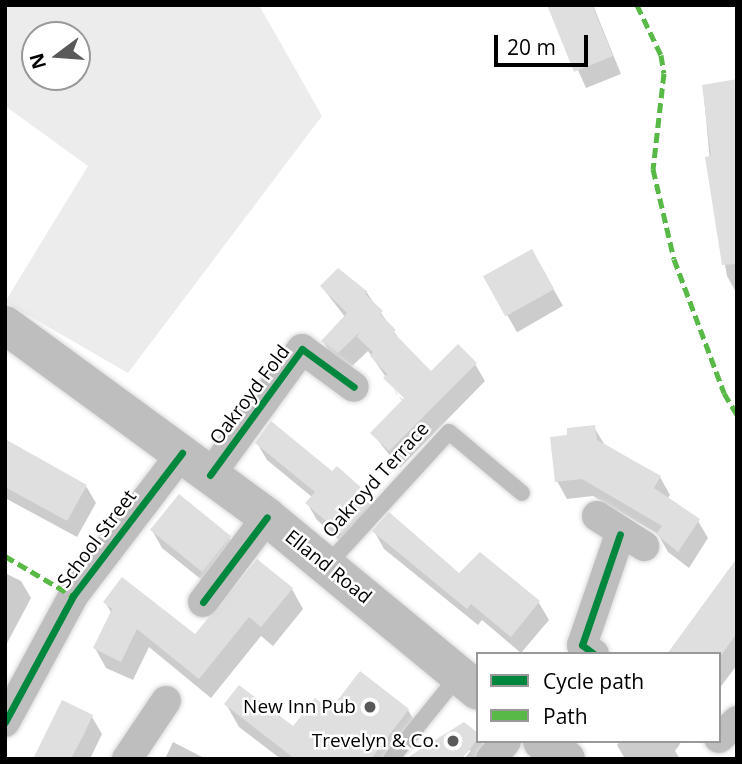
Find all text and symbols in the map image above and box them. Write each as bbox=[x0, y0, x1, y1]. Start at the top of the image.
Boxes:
north arrow bbox=[21, 21, 91, 91]
scale bar bbox=[497, 21, 592, 65]
text: 20 m bbox=[507, 33, 556, 61]
text: N bbox=[23, 50, 52, 72]
street label: Oakroyd Fold bbox=[205, 341, 295, 449]
street label: Oakroyd Terrace bbox=[318, 418, 434, 542]
street label: School Street bbox=[53, 485, 141, 593]
street label: Elland Road bbox=[280, 525, 376, 609]
legend bbox=[476, 652, 721, 743]
text: Cycle path bbox=[543, 667, 644, 695]
place label: New Inn Pub bbox=[243, 696, 356, 718]
marker: New Inn Pub bbox=[362, 699, 378, 715]
text: Path bbox=[543, 702, 588, 730]
place label: Trevelyn & Co. bbox=[312, 730, 439, 752]
marker: Trevelyn & Co. bbox=[445, 733, 461, 749]

